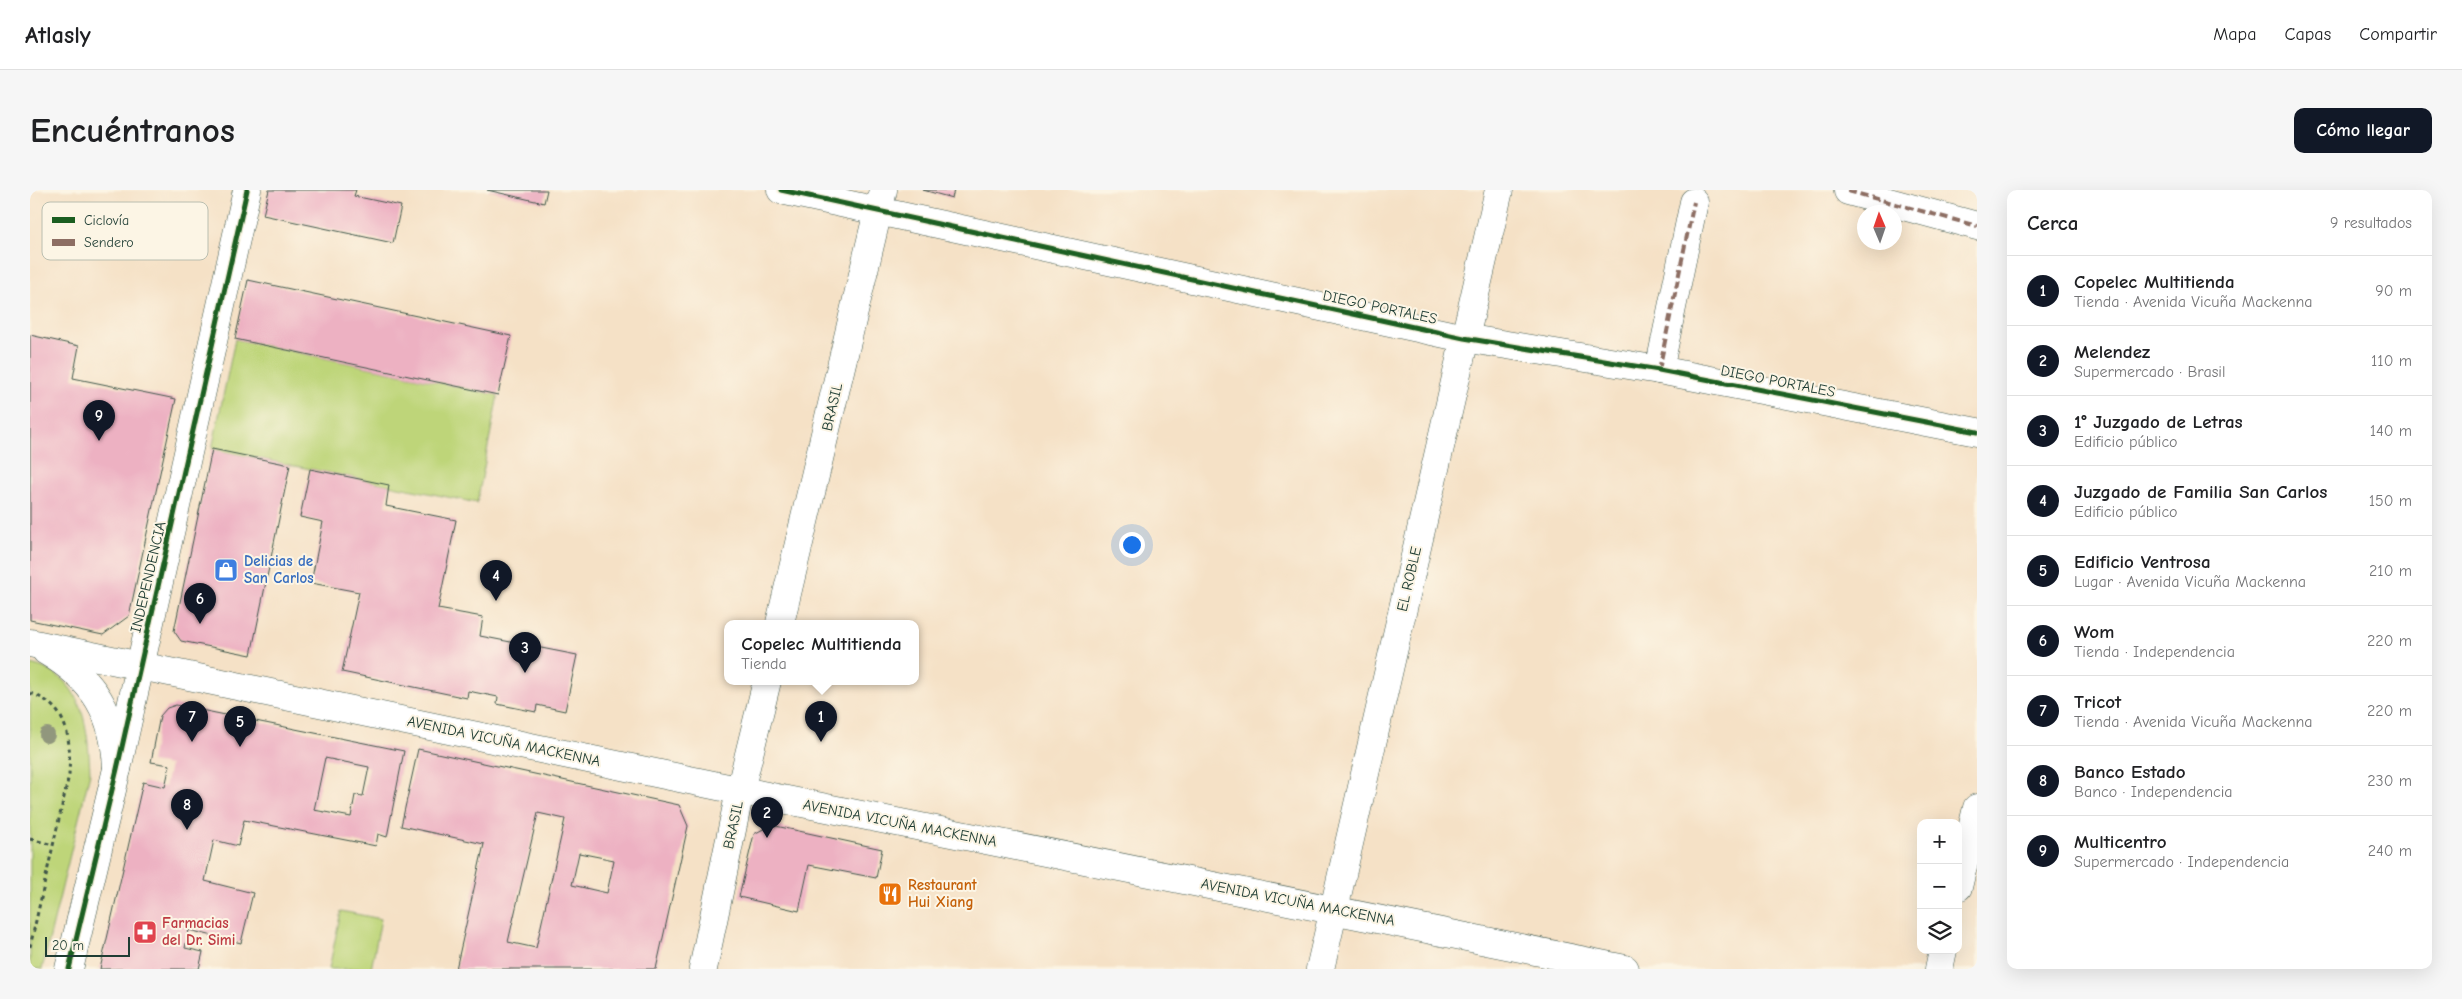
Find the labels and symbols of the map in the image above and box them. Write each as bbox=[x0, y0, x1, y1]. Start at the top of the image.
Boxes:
legend bbox=[42, 202, 208, 260]
north arrow bbox=[1857, 205, 1902, 250]
text: Ciclovía bbox=[84, 212, 129, 229]
text: Sendero bbox=[84, 234, 134, 251]
street label: DIEGO PORTALES bbox=[1321, 286, 1439, 328]
street label: DIEGO PORTALES bbox=[1719, 361, 1837, 401]
street label: BRASIL bbox=[818, 381, 846, 433]
pin: 9 bbox=[83, 400, 115, 441]
street label: INDEPENDENCIA bbox=[126, 519, 170, 634]
your location bbox=[1119, 532, 1145, 558]
street label: EL ROBLE bbox=[1393, 545, 1425, 613]
place label: Delicias de San Carlos bbox=[244, 552, 314, 587]
shop icon: Delicias de San Carlos bbox=[213, 557, 239, 583]
pin: 4 bbox=[480, 560, 512, 601]
pin: 6 bbox=[184, 583, 216, 624]
pin: 3 bbox=[509, 632, 541, 673]
pin: 7 bbox=[176, 701, 208, 742]
pin: 1 bbox=[805, 701, 837, 742]
pin: 5 bbox=[224, 706, 256, 747]
street label: AVENIDA VICUÑA MACKENNA bbox=[406, 712, 603, 770]
pin: 8 bbox=[171, 789, 203, 830]
street label: AVENIDA VICUÑA MACKENNA bbox=[802, 795, 999, 851]
pin: 2 bbox=[751, 797, 783, 838]
street label: BRASIL bbox=[719, 799, 747, 851]
street label: AVENIDA VICUÑA MACKENNA bbox=[1200, 874, 1397, 930]
place label: Restaurant Hui Xiang bbox=[908, 876, 978, 911]
restaurant icon: Restaurant Hui Xiang bbox=[877, 881, 903, 907]
place label: Farmacias del Dr. Simi bbox=[162, 914, 235, 949]
pharmacy icon: Farmacias del Dr. Simi bbox=[132, 919, 158, 945]
scale bar bbox=[45, 934, 130, 957]

